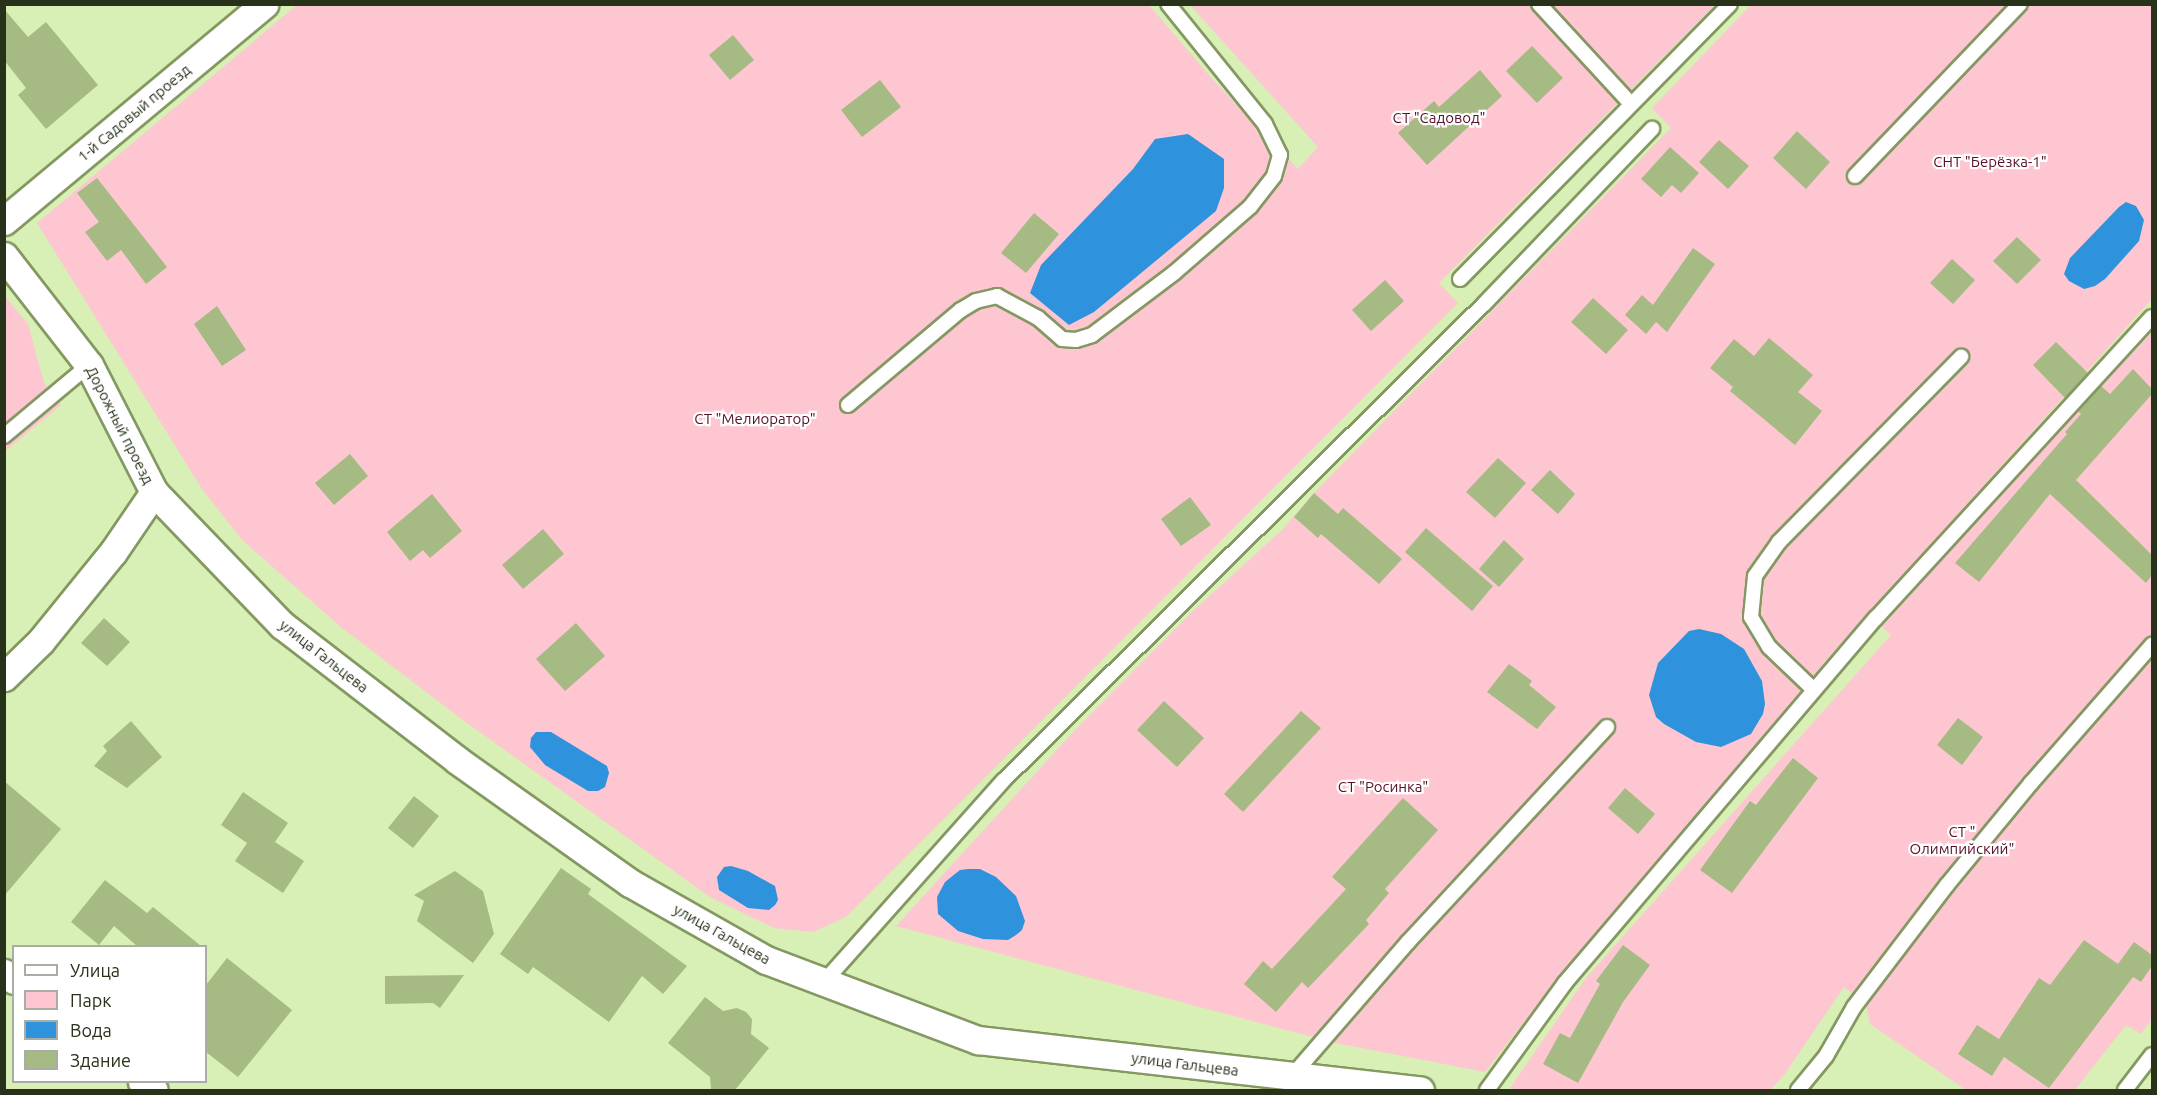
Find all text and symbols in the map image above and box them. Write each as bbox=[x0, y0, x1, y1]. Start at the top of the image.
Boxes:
street label: 1-й Садовый проезд bbox=[74, 61, 194, 165]
park label: СТ "Садовод" bbox=[1392, 109, 1486, 127]
park label: СНТ "Берёзка-1" bbox=[1933, 153, 2047, 171]
street label: Дорожный проезд bbox=[82, 363, 158, 487]
park label: СТ "Мелиоратор" bbox=[694, 410, 816, 428]
street label: улица Гальцева bbox=[276, 616, 372, 696]
park label: СТ "Росинка" bbox=[1338, 778, 1428, 796]
park label: СТ " Олимпийский" bbox=[1910, 822, 2014, 857]
street label: улица Гальцева bbox=[670, 900, 774, 968]
legend bbox=[12, 945, 207, 1083]
text: Улица bbox=[70, 960, 120, 980]
text: Парк bbox=[70, 990, 111, 1010]
text: Вода bbox=[70, 1020, 112, 1040]
street label: улица Гальцева bbox=[1130, 1048, 1240, 1080]
text: Здание bbox=[70, 1050, 131, 1070]

